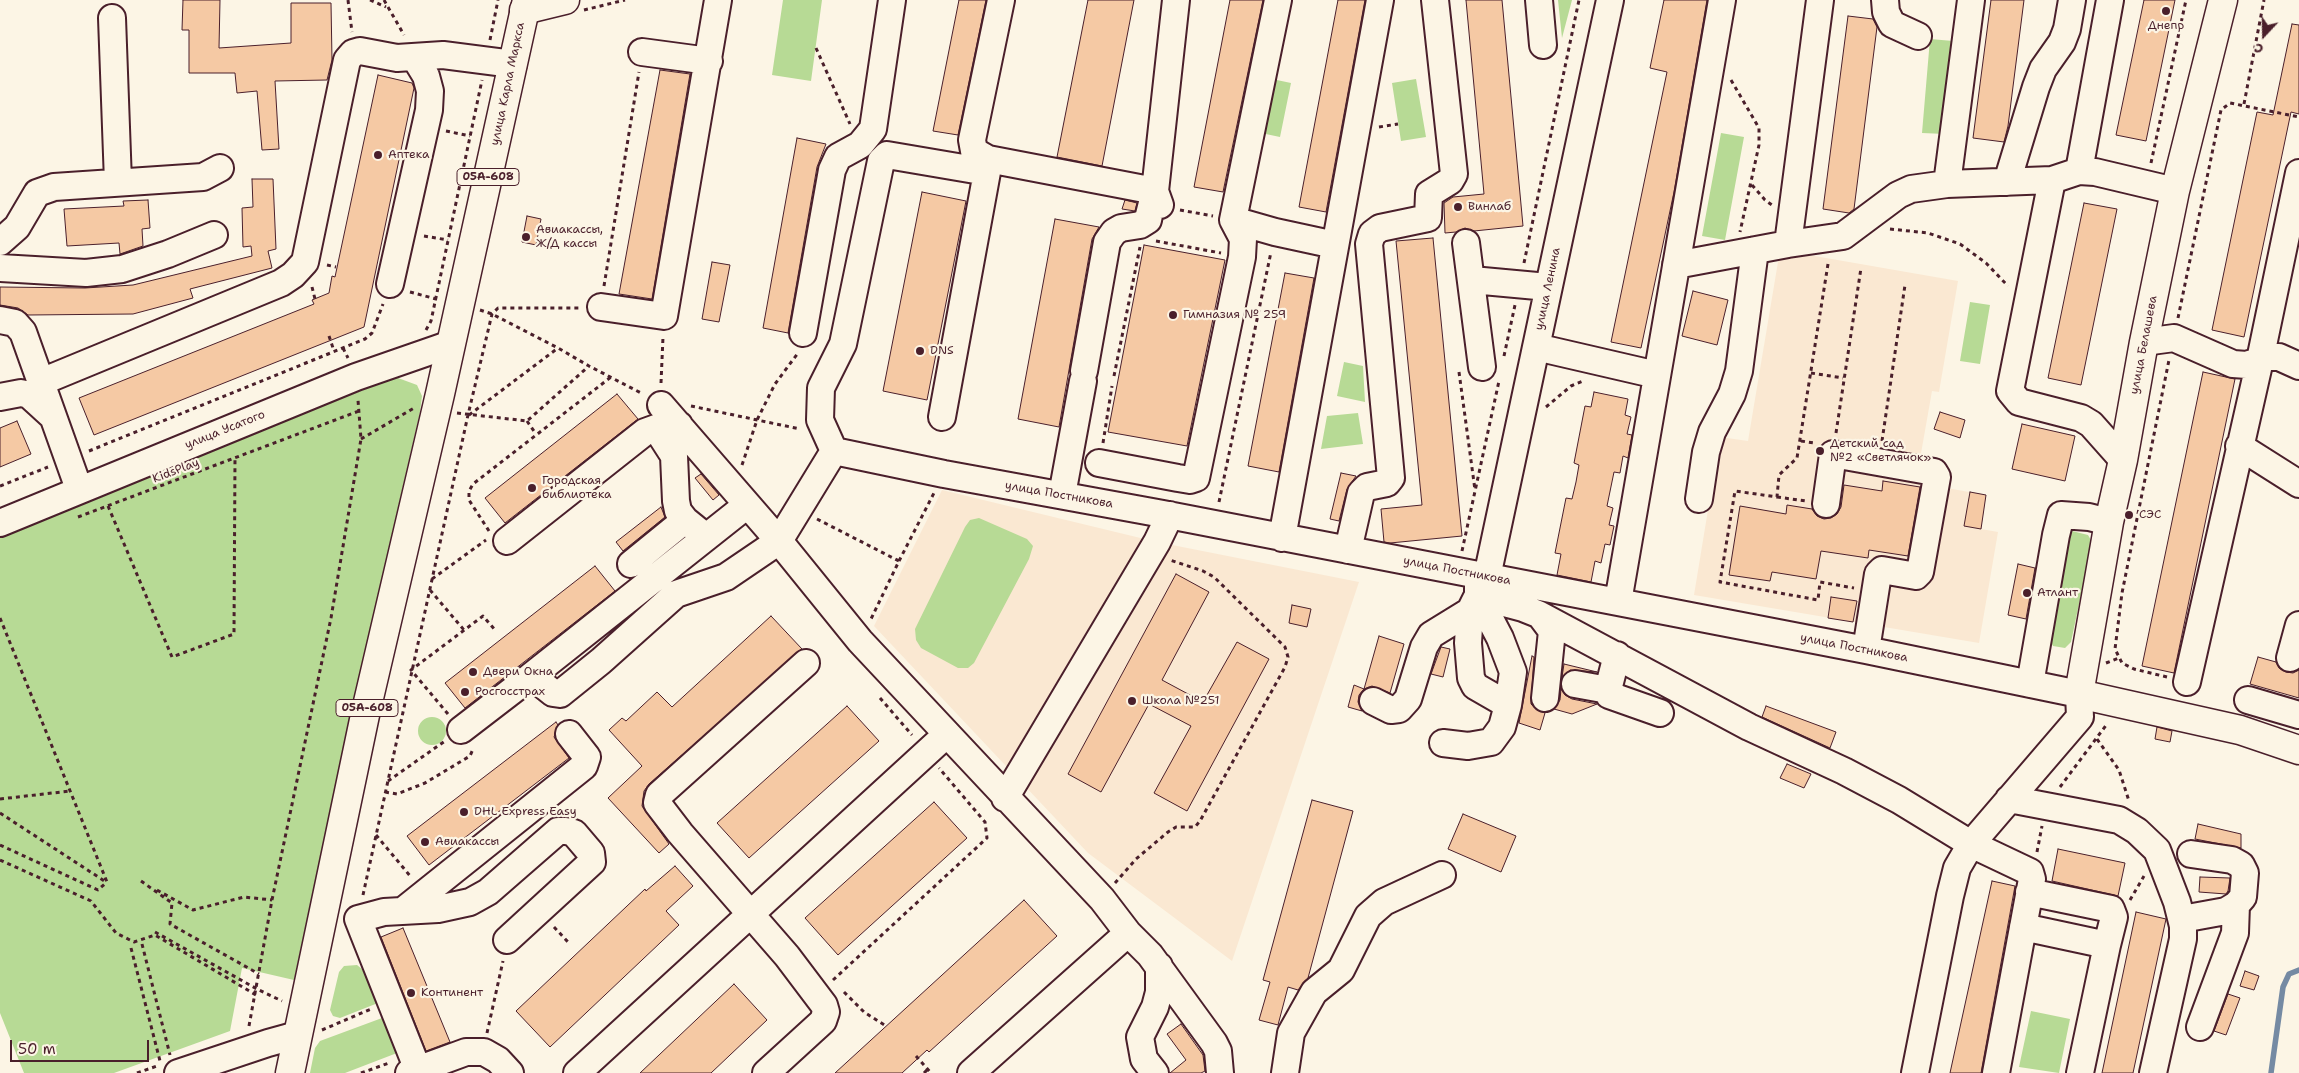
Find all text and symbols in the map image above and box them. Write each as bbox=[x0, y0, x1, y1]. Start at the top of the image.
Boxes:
marker: Днепр bbox=[2160, 5, 2172, 17]
north arrow bbox=[2239, 10, 2289, 60]
place label: Днепр bbox=[2148, 19, 2184, 33]
street label: улица Карла Маркса bbox=[488, 21, 528, 147]
text: С bbox=[2251, 39, 2266, 59]
place label: Аптека bbox=[388, 148, 429, 162]
marker: Аптека bbox=[372, 149, 384, 161]
road number: 05А-608 bbox=[457, 168, 519, 186]
place label: Винлаб bbox=[1468, 200, 1511, 214]
marker: Винлаб bbox=[1452, 201, 1464, 213]
place label: Авиакассы, Ж/Д кассы bbox=[536, 223, 603, 251]
marker: Авиакассы, Ж/Д кассы bbox=[520, 231, 532, 243]
street label: улица Ленина bbox=[1532, 246, 1564, 332]
street label: улица Белашева bbox=[2127, 295, 2161, 395]
place label: Гимназия № 259 bbox=[1183, 308, 1286, 322]
marker: Гимназия № 259 bbox=[1167, 309, 1179, 321]
place label: DNS bbox=[930, 344, 954, 358]
marker: DNS bbox=[914, 345, 926, 357]
street label: улица Усатого bbox=[183, 407, 267, 453]
place label: Детский сад №2 «Светлячок» bbox=[1830, 437, 1931, 465]
marker: Детский сад №2 «Светлячок» bbox=[1814, 445, 1826, 457]
street label: KidsPlay bbox=[151, 456, 201, 486]
place label: Городская библиотека bbox=[542, 474, 612, 502]
street label: улица Постникова bbox=[1004, 478, 1114, 512]
marker: Городская библиотека bbox=[526, 482, 538, 494]
place label: СЭС bbox=[2139, 508, 2161, 522]
marker: СЭС bbox=[2123, 509, 2135, 521]
street label: улица Постникова bbox=[1402, 554, 1512, 588]
place label: Атлант bbox=[2037, 586, 2078, 600]
marker: Атлант bbox=[2021, 587, 2033, 599]
street label: улица Постникова bbox=[1799, 631, 1909, 665]
place label: Двери Окна bbox=[483, 665, 553, 679]
marker: Двери Окна bbox=[467, 666, 479, 678]
place label: Росгосстрах bbox=[475, 685, 545, 699]
marker: Росгосстрах bbox=[459, 686, 471, 698]
place label: Школа №251 bbox=[1142, 694, 1219, 708]
marker: Школа №251 bbox=[1126, 695, 1138, 707]
road number: 05А-608 bbox=[336, 700, 398, 716]
place label: DHL Express Easy bbox=[474, 805, 577, 819]
marker: DHL Express Easy bbox=[458, 806, 470, 818]
place label: Авиакассы bbox=[435, 835, 499, 849]
marker: Авиакассы bbox=[419, 836, 431, 848]
place label: Континент bbox=[421, 986, 483, 1000]
marker: Континент bbox=[405, 987, 417, 999]
scale bar bbox=[12, 1030, 151, 1062]
text: 50 m bbox=[18, 1039, 56, 1059]

